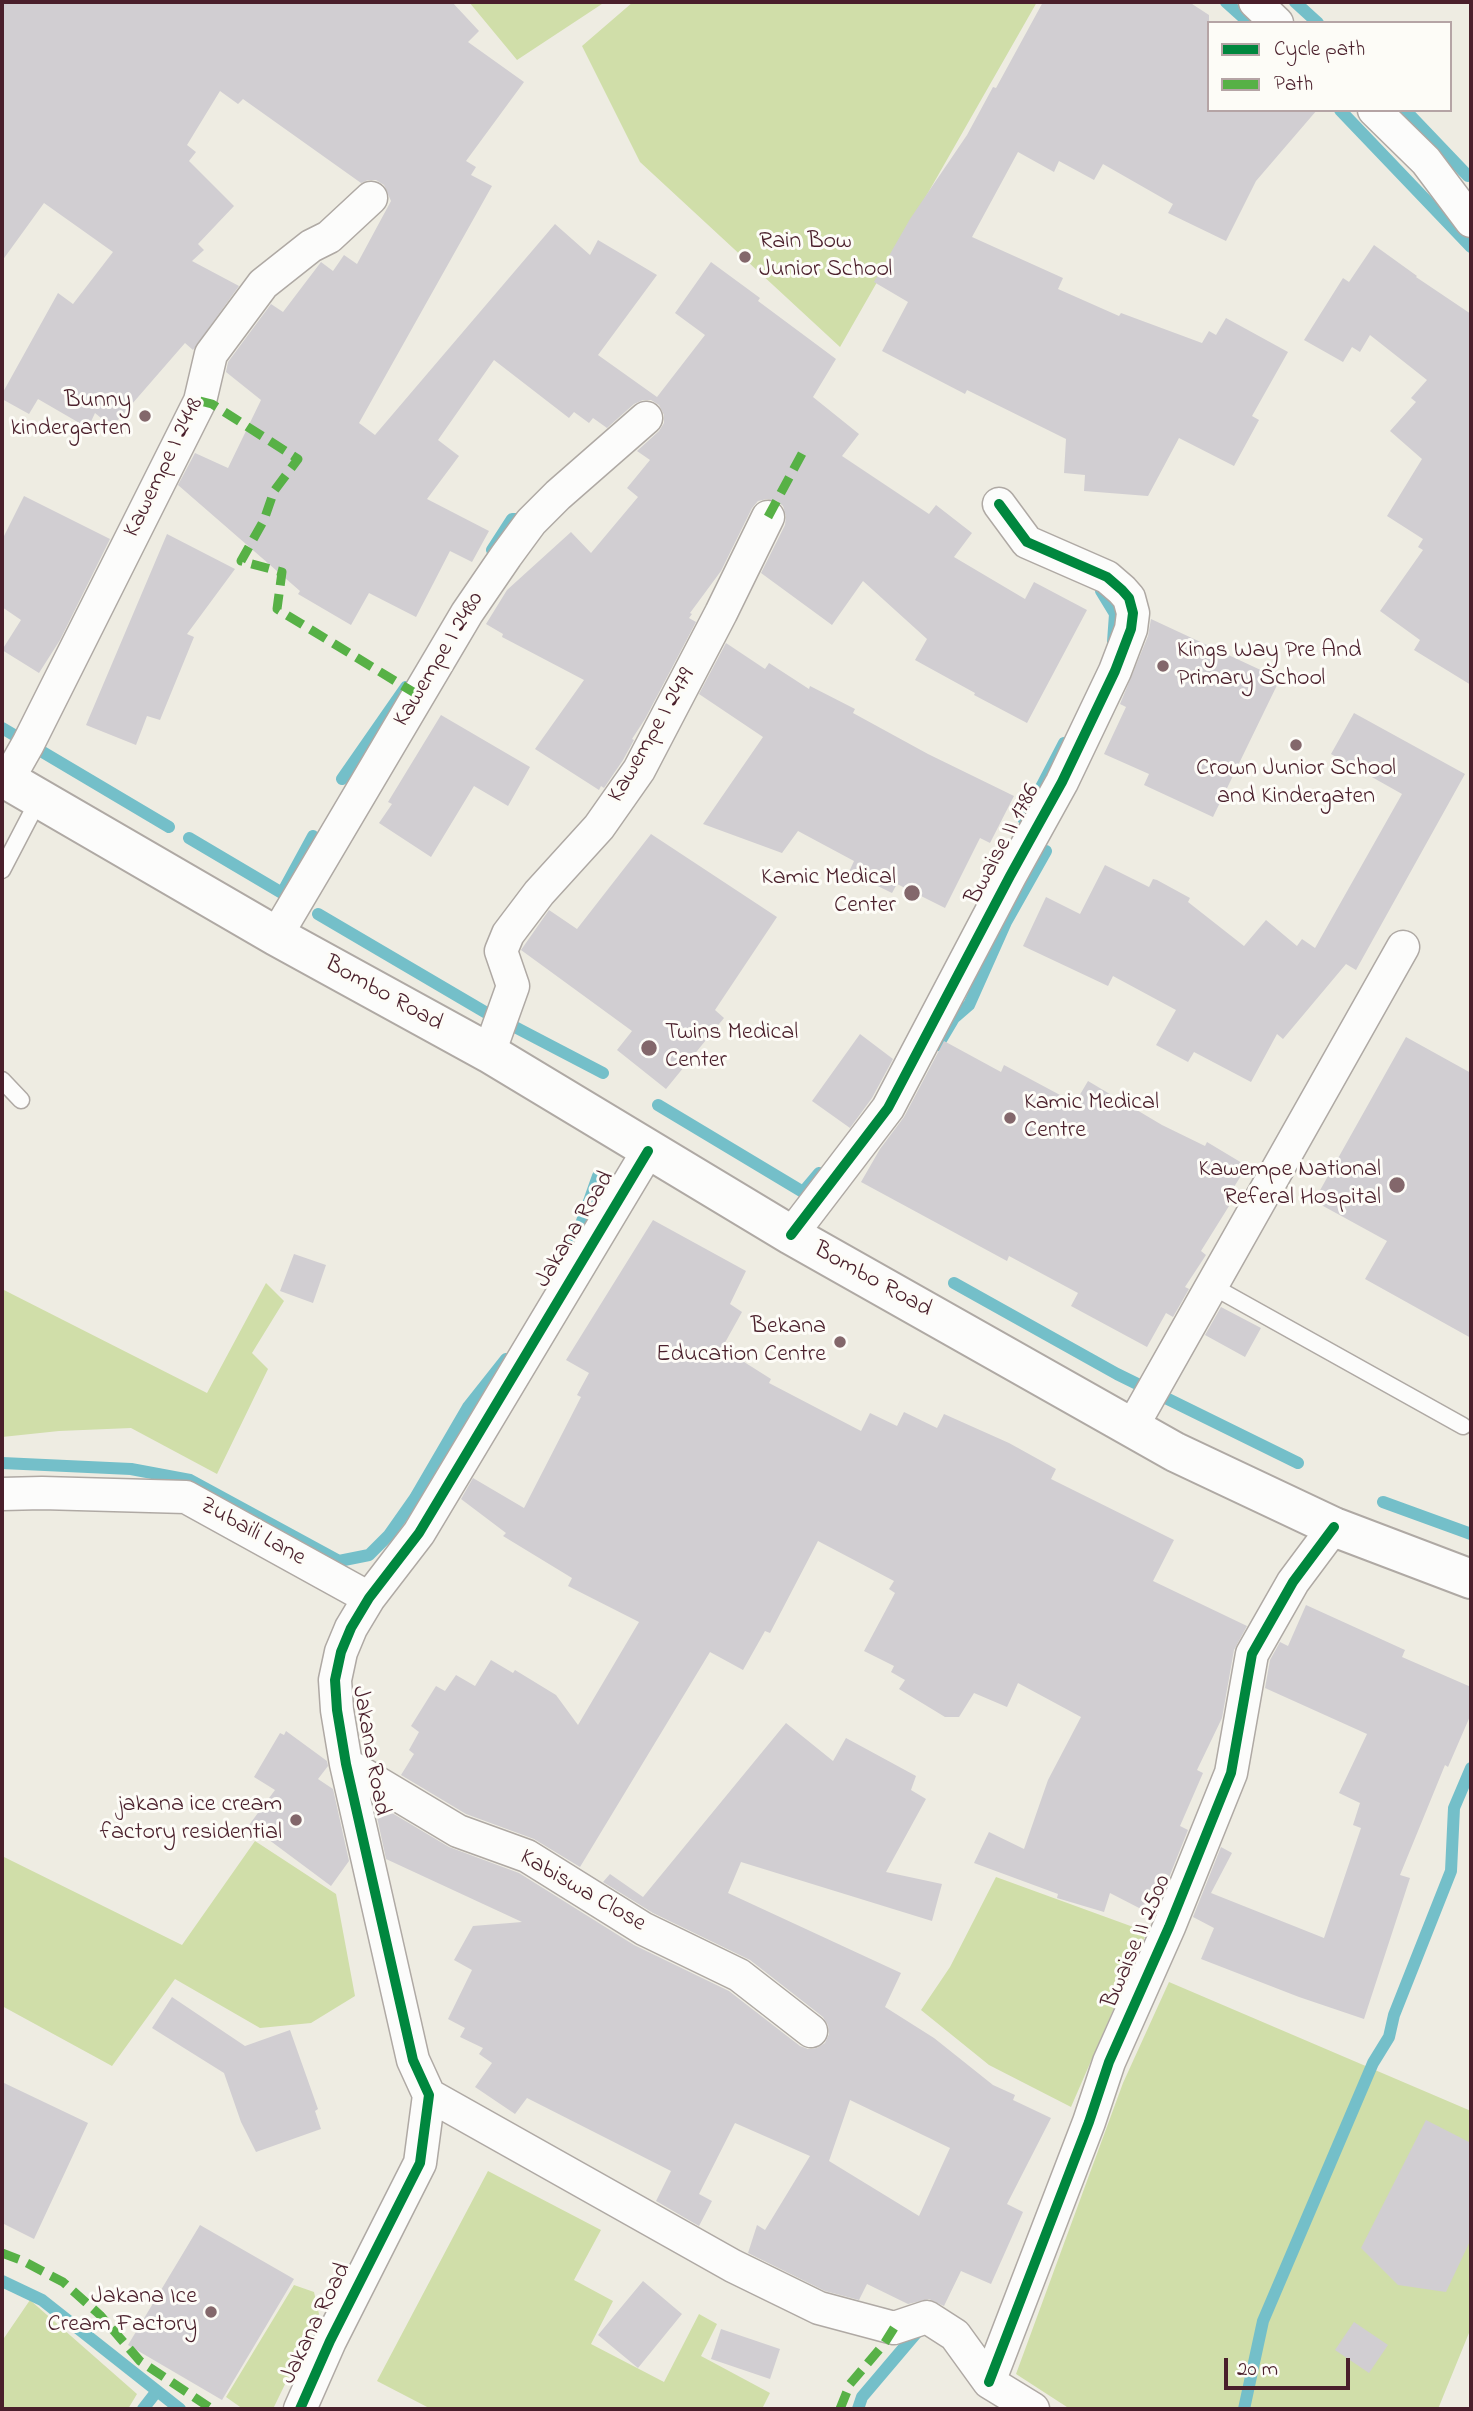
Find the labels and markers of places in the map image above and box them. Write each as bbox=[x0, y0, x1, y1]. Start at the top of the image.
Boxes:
place label: Rain Bow Junior School bbox=[759, 229, 892, 285]
marker: Rain Bow Junior School bbox=[737, 249, 753, 265]
place label: Bunny kindergarten bbox=[11, 388, 131, 444]
marker: Bunny kindergarten bbox=[137, 408, 153, 424]
place label: Kings Way Pre And Primary School bbox=[1177, 638, 1361, 694]
marker: Kings Way Pre And Primary School bbox=[1155, 658, 1171, 674]
marker: Crown Junior School and Kindergaten bbox=[1288, 737, 1304, 753]
place label: Crown Junior School and Kindergaten bbox=[1196, 756, 1396, 812]
place label: Kamic Medical Center bbox=[761, 865, 896, 921]
marker: Kamic Medical Center bbox=[902, 883, 922, 903]
place label: Twins Medical Center bbox=[665, 1020, 798, 1076]
marker: Twins Medical Center bbox=[639, 1038, 659, 1058]
place label: Kamic Medical Centre bbox=[1024, 1090, 1159, 1146]
marker: Kamic Medical Centre bbox=[1002, 1110, 1018, 1126]
place label: Kawempe National Referal Hospital bbox=[1199, 1157, 1381, 1213]
marker: Kawempe National Referal Hospital bbox=[1387, 1175, 1407, 1195]
place label: Bekana Education Centre bbox=[656, 1314, 826, 1370]
marker: Bekana Education Centre bbox=[832, 1334, 848, 1350]
place label: jakana ice cream factory residential bbox=[100, 1792, 282, 1848]
marker: jakana ice cream factory residential bbox=[288, 1812, 304, 1828]
place label: Jakana Ice Cream Factory bbox=[48, 2284, 197, 2340]
marker: Jakana Ice Cream Factory bbox=[203, 2304, 219, 2320]

